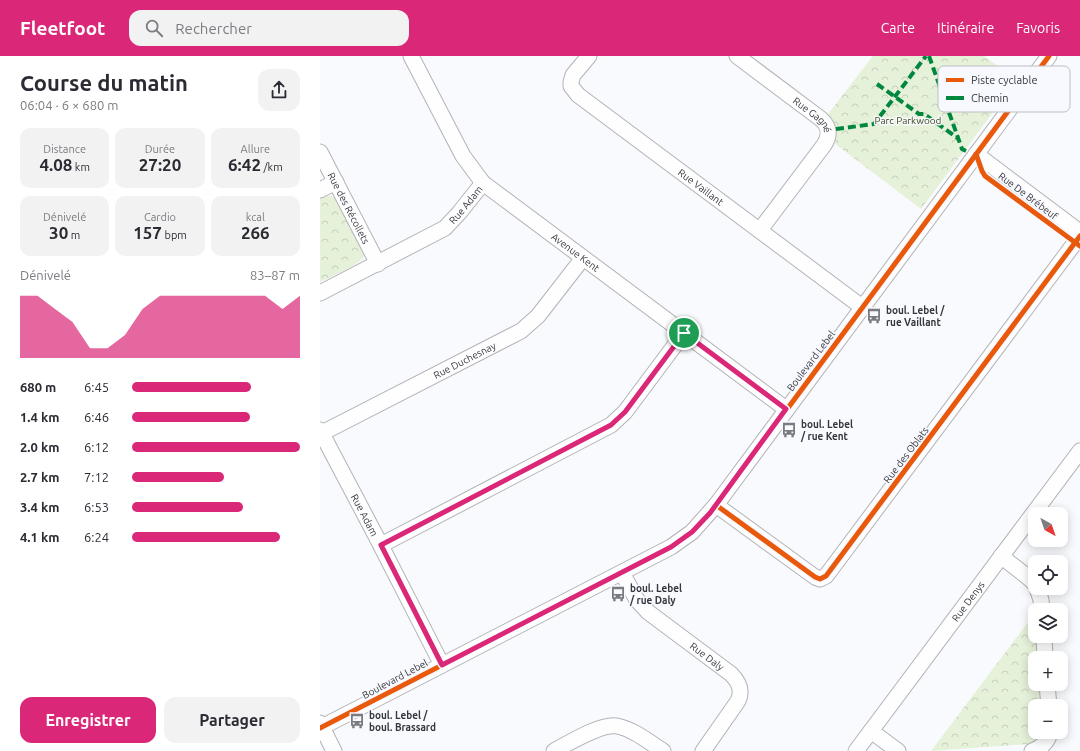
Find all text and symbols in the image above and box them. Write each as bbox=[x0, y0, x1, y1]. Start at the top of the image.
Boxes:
search box bbox=[129, 10, 409, 46]
text: Fleetfoot bbox=[20, 17, 105, 39]
icon: search bbox=[143, 17, 165, 39]
text: Rechercher bbox=[175, 20, 252, 37]
text: Carte bbox=[881, 20, 915, 36]
text: Itinéraire bbox=[937, 20, 994, 36]
text: Favoris bbox=[1016, 20, 1060, 36]
legend bbox=[938, 66, 1070, 112]
button: share bbox=[258, 69, 300, 111]
text: Course du matin bbox=[20, 70, 188, 95]
text: Piste cyclable bbox=[971, 74, 1038, 86]
text: Chemin bbox=[971, 92, 1009, 104]
street label: Rue Gagné bbox=[791, 95, 834, 133]
text: 06:04 · 6 × 680 m bbox=[20, 98, 119, 112]
park label: Parc Parkwood bbox=[875, 115, 942, 126]
text: Distance bbox=[43, 143, 86, 155]
text: Durée bbox=[145, 143, 175, 155]
text: Allure bbox=[241, 143, 270, 155]
text: 4.08 bbox=[39, 155, 72, 174]
text: 27:20 bbox=[139, 155, 181, 174]
text: 6:42 bbox=[228, 155, 261, 174]
text: km bbox=[72, 161, 90, 173]
text: /km bbox=[261, 161, 283, 173]
street label: Rue Vaillant bbox=[676, 166, 726, 207]
street label: Rue des Récollets bbox=[326, 170, 372, 246]
street label: Rue De Brébeuf bbox=[996, 170, 1060, 222]
street label: Rue Adam bbox=[447, 183, 484, 226]
text: Dénivelé bbox=[43, 211, 86, 223]
text: Cardio bbox=[144, 211, 176, 223]
text: kcal bbox=[246, 211, 265, 223]
text: 30 bbox=[49, 223, 68, 242]
text: 157 bbox=[133, 223, 162, 242]
text: 266 bbox=[241, 223, 270, 242]
text: m bbox=[68, 229, 80, 241]
text: bpm bbox=[162, 229, 187, 241]
street label: Avenue Kent bbox=[550, 231, 602, 274]
text: Dénivelé bbox=[20, 268, 71, 282]
text: 83–87 m bbox=[250, 268, 300, 282]
place label: boul. Lebel / rue Vaillant bbox=[886, 305, 945, 328]
bus stop icon: boul. Lebel / rue Vaillant bbox=[865, 307, 883, 325]
pin bbox=[667, 316, 701, 350]
icon: arrive bbox=[673, 322, 695, 344]
street label: Boulevard Lebel bbox=[785, 328, 837, 393]
street label: Rue Duchesnay bbox=[431, 339, 498, 381]
text: 680 m bbox=[20, 380, 56, 394]
text: 6:45 bbox=[84, 380, 109, 394]
text: 1.4 km bbox=[20, 410, 59, 424]
text: 6:46 bbox=[84, 410, 109, 424]
place label: boul. Lebel / rue Kent bbox=[800, 419, 853, 442]
bus stop icon: boul. Lebel / rue Kent bbox=[780, 421, 798, 439]
street label: Rue des Oblats bbox=[881, 425, 931, 485]
text: 2.0 km bbox=[20, 440, 59, 454]
text: 6:12 bbox=[84, 440, 109, 454]
text: 2.7 km bbox=[20, 470, 59, 484]
text: 7:12 bbox=[84, 470, 109, 484]
street label: Rue Adam bbox=[349, 492, 380, 538]
text: 3.4 km bbox=[20, 500, 59, 514]
text: 6:53 bbox=[84, 500, 109, 514]
north arrow bbox=[1028, 507, 1068, 547]
map controls bbox=[1028, 507, 1068, 739]
text: 4.1 km bbox=[20, 530, 59, 544]
text: 6:24 bbox=[84, 530, 109, 544]
button: locate bbox=[1028, 555, 1068, 595]
street label: Rue Denys bbox=[949, 579, 986, 623]
place label: boul. Lebel / rue Daly bbox=[629, 583, 682, 606]
bus stop icon: boul. Lebel / rue Daly bbox=[609, 585, 627, 603]
button: layers bbox=[1028, 603, 1068, 643]
street label: Rue Daly bbox=[688, 640, 726, 672]
button: + bbox=[1028, 651, 1068, 691]
street label: Boulevard Lebel bbox=[360, 657, 430, 701]
button: Enregistrer bbox=[20, 697, 156, 743]
button: Partager bbox=[164, 697, 300, 743]
button: − bbox=[1028, 699, 1068, 739]
place label: boul. Lebel / boul. Brassard bbox=[369, 710, 436, 733]
bus stop icon: boul. Lebel / boul. Brassard bbox=[348, 712, 366, 730]

